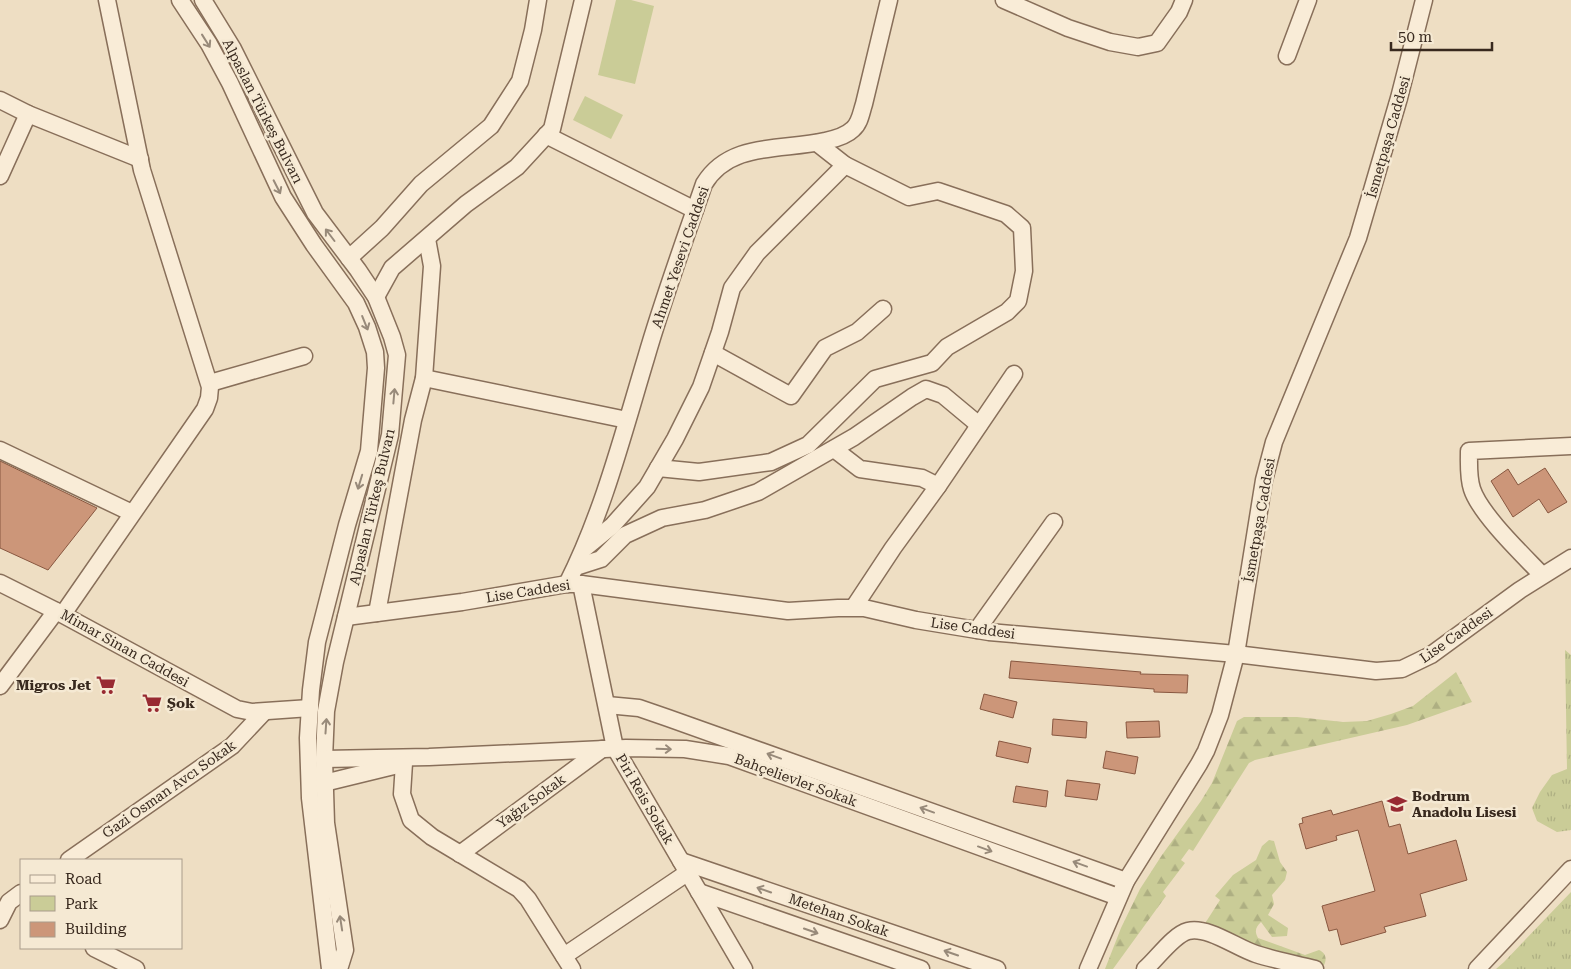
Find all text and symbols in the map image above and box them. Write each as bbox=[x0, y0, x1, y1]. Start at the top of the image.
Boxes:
scale bar bbox=[1391, 20, 1492, 52]
text: 50 m bbox=[1398, 28, 1433, 46]
one-way arrow bbox=[201, 34, 212, 48]
street label: Alpaslan Türkeş Bulvarı bbox=[220, 36, 307, 186]
street label: İsmetpaşa Caddesi bbox=[1363, 74, 1413, 200]
one-way arrow bbox=[273, 179, 282, 194]
street label: Ahmet Yesevi Caddesi bbox=[648, 183, 712, 330]
one-way arrow bbox=[325, 229, 336, 242]
one-way arrow bbox=[361, 315, 370, 330]
one-way arrow bbox=[389, 389, 398, 405]
street label: Alpaslan Türkeş Bulvarı bbox=[346, 427, 398, 587]
street label: İsmetpaşa Caddesi bbox=[1240, 456, 1278, 584]
one-way arrow bbox=[354, 474, 364, 490]
street label: Lise Caddesi bbox=[485, 576, 572, 606]
street label: Lise Caddesi bbox=[1416, 604, 1496, 666]
street label: Mimar Sinan Caddesi bbox=[58, 606, 192, 690]
street label: Lise Caddesi bbox=[930, 614, 1017, 642]
supermarket icon: Migros Jet bbox=[95, 674, 117, 696]
place label: Migros Jet bbox=[16, 677, 91, 693]
supermarket icon: Şok bbox=[141, 692, 163, 714]
place label: Şok bbox=[167, 695, 195, 711]
one-way arrow bbox=[321, 719, 330, 735]
street label: Gazi Osman Avcı Sokak bbox=[99, 737, 239, 841]
one-way arrow bbox=[656, 744, 672, 753]
street label: Bahçelievler Sokak bbox=[732, 750, 860, 810]
street label: Piri Reis Sokak bbox=[613, 751, 677, 847]
one-way arrow bbox=[767, 751, 782, 760]
street label: Yağız Sokak bbox=[494, 771, 569, 831]
place label: Bodrum Anadolu Lisesi bbox=[1412, 788, 1517, 820]
school or university icon: Bodrum Anadolu Lisesi bbox=[1386, 793, 1408, 815]
one-way arrow bbox=[920, 805, 935, 814]
one-way arrow bbox=[977, 845, 992, 854]
legend bbox=[20, 859, 182, 949]
one-way arrow bbox=[1072, 859, 1088, 869]
text: Road bbox=[65, 870, 102, 888]
one-way arrow bbox=[757, 885, 773, 894]
street label: Metehan Sokak bbox=[787, 890, 891, 940]
text: Park bbox=[65, 895, 99, 913]
one-way arrow bbox=[336, 915, 346, 931]
text: Building bbox=[65, 920, 127, 938]
one-way arrow bbox=[803, 927, 819, 936]
one-way arrow bbox=[944, 948, 960, 957]

